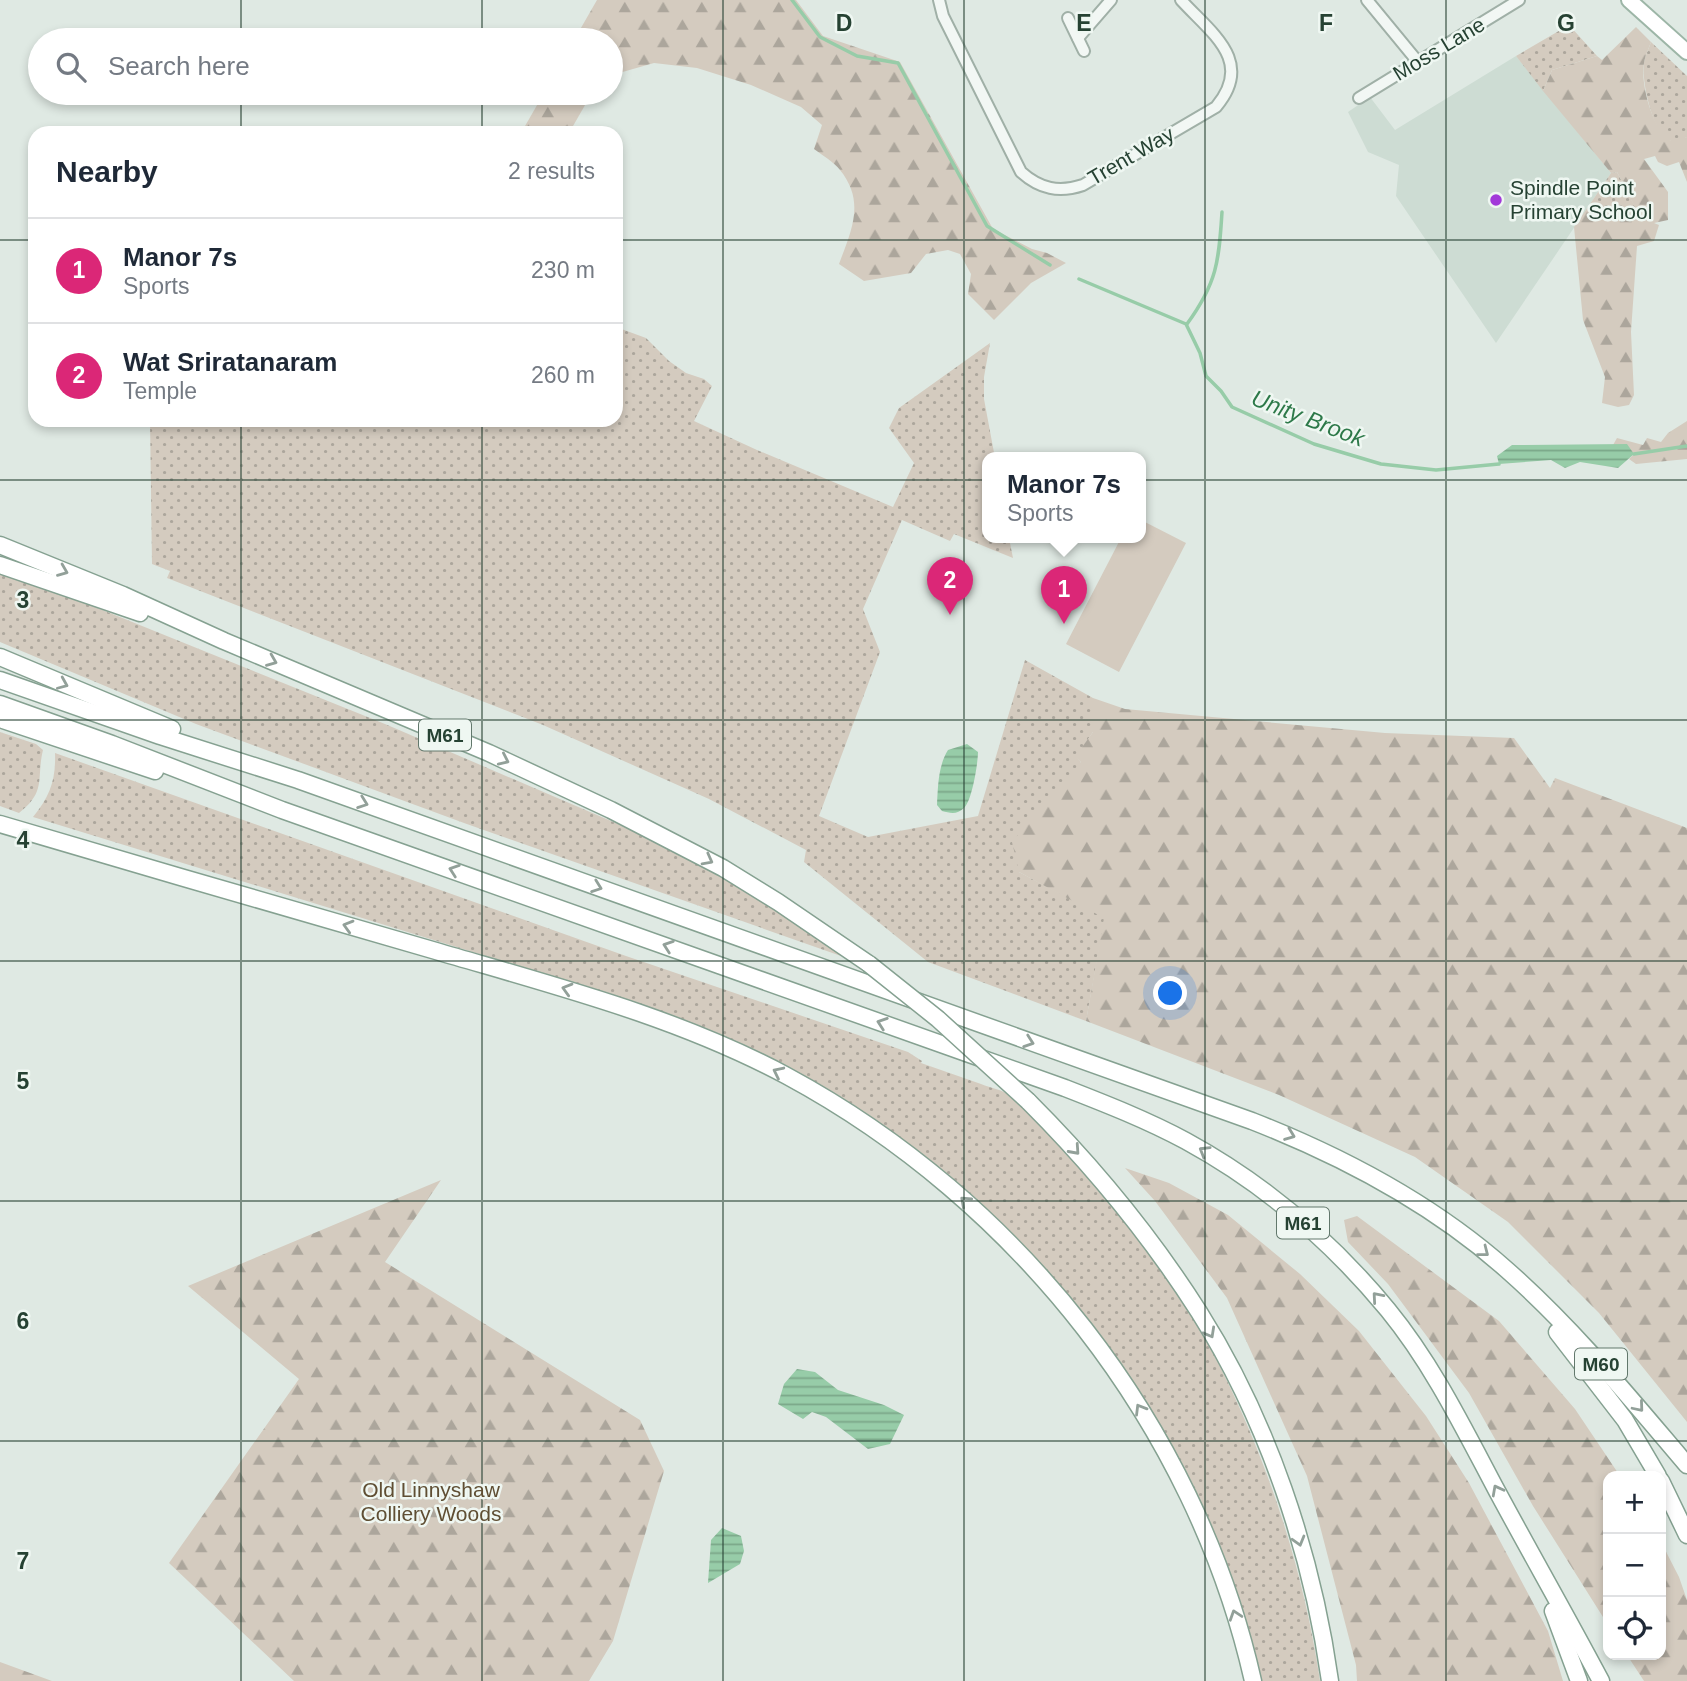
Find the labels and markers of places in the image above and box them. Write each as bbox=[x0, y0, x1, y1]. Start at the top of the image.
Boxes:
place label: Spindle Point Primary School bbox=[1510, 176, 1652, 223]
marker: Spindle Point Primary School bbox=[1488, 192, 1504, 208]
pin: 2 bbox=[927, 557, 973, 615]
pin: 1 bbox=[1041, 566, 1087, 624]

